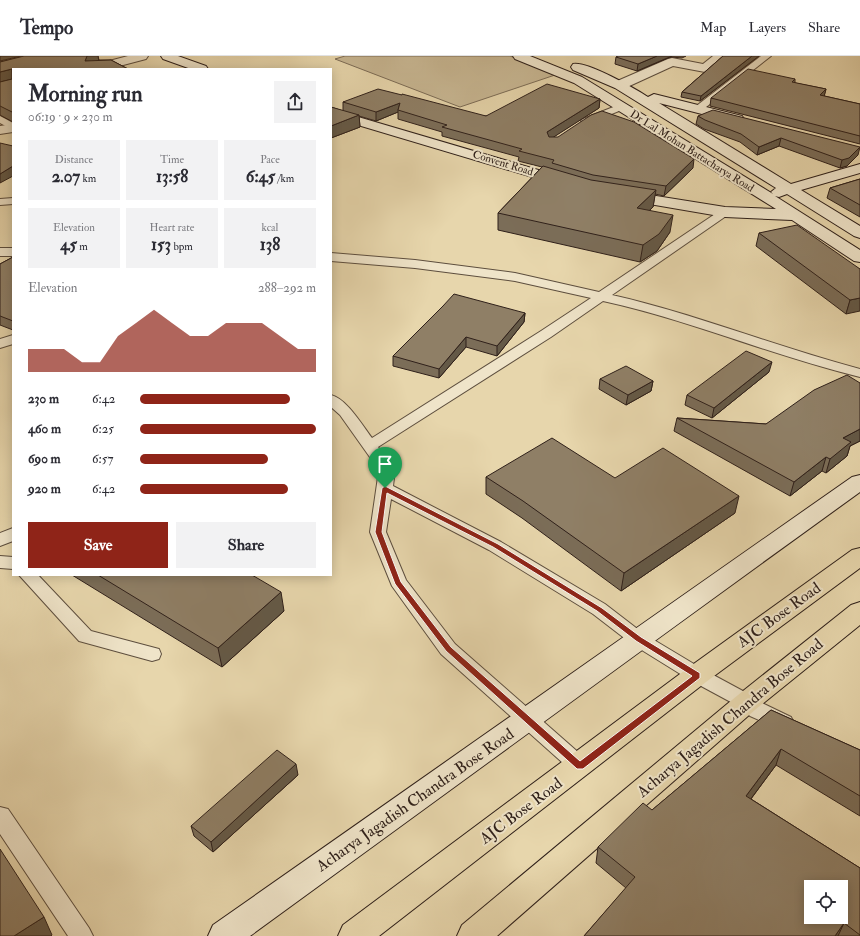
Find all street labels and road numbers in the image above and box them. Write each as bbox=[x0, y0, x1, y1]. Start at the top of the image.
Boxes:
street label: Dr Lal Mohan Battacharya Road bbox=[627, 107, 757, 196]
street label: Convent Road bbox=[471, 148, 535, 179]
street label: AJC Bose Road bbox=[732, 578, 825, 653]
street label: Acharya Jagadish Chandra Bose Road bbox=[632, 634, 828, 803]
street label: Acharya Jagadish Chandra Bose Road bbox=[311, 724, 518, 877]
street label: AJC Bose Road bbox=[475, 773, 567, 850]

